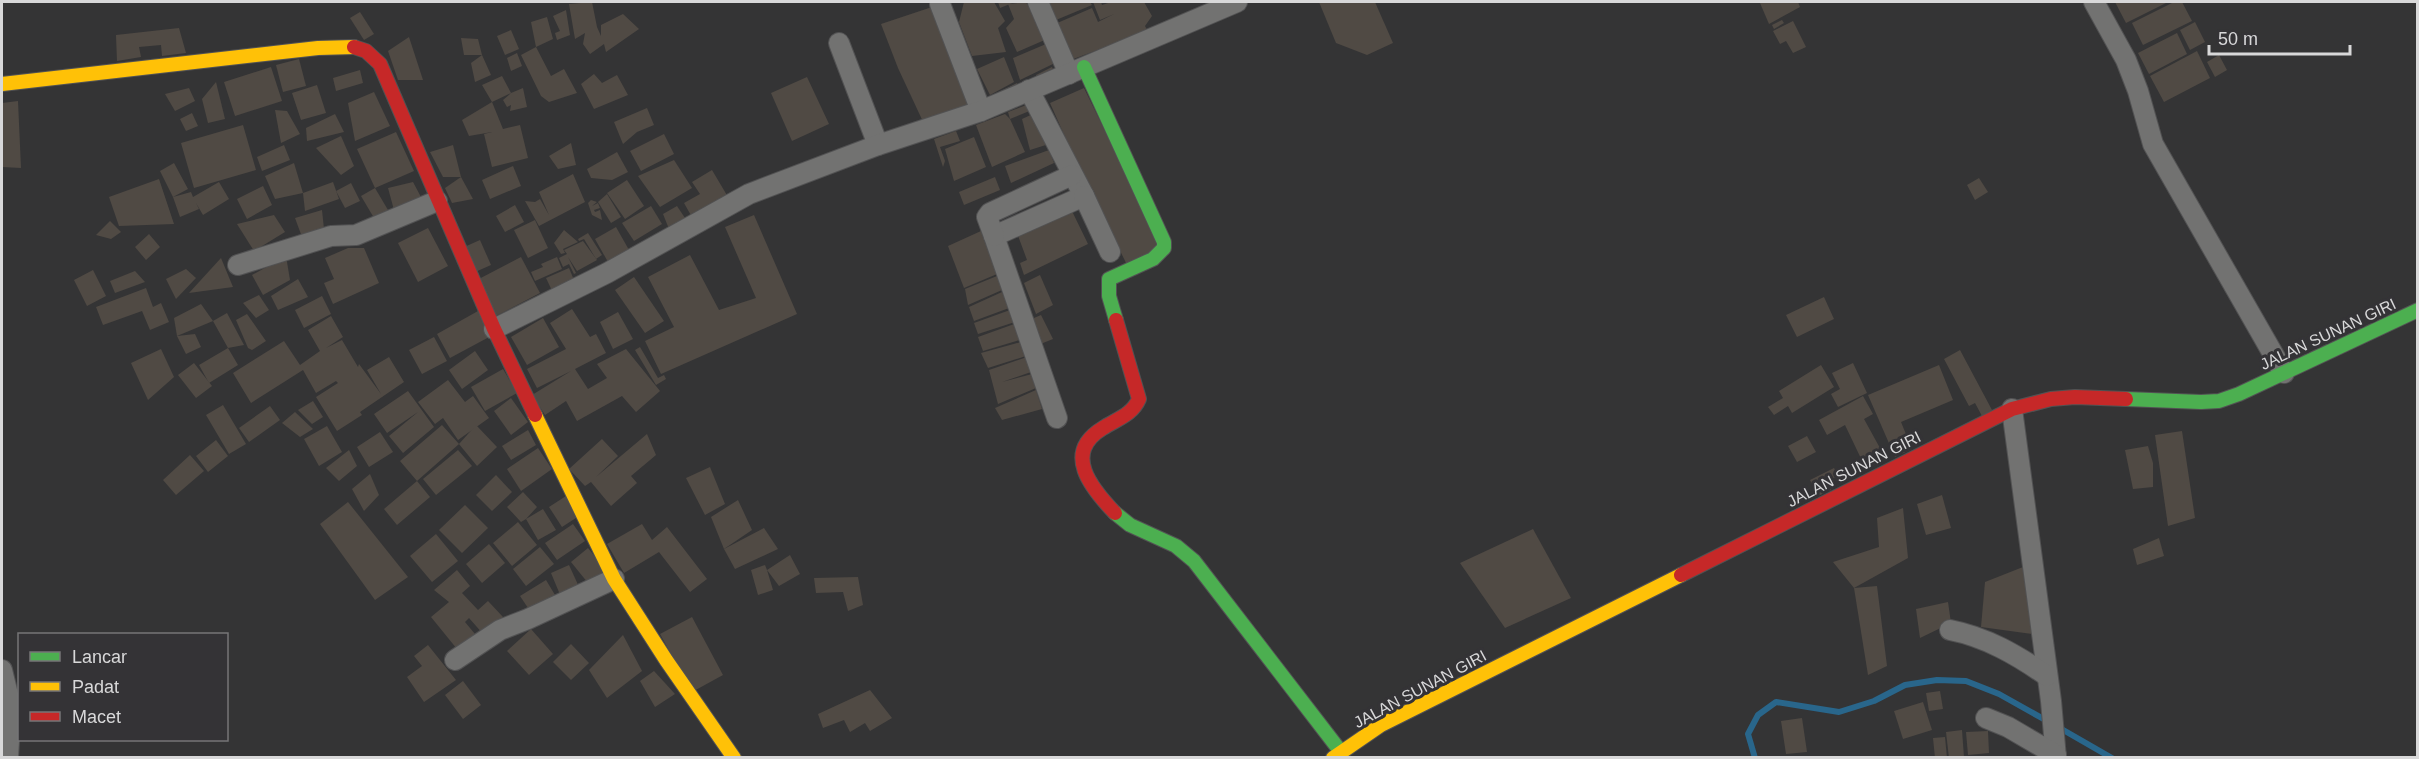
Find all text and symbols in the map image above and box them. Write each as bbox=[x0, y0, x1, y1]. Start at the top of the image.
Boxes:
scale bar bbox=[2209, 18, 2350, 56]
text: 50 m bbox=[2218, 29, 2258, 49]
street label: JALAN SUNAN GIRI bbox=[2258, 295, 2398, 373]
street label: JALAN SUNAN GIRI bbox=[1784, 428, 1924, 510]
legend bbox=[18, 633, 228, 741]
text: Lancar bbox=[72, 647, 127, 667]
street label: JALAN SUNAN GIRI bbox=[1351, 647, 1489, 731]
text: Padat bbox=[72, 677, 119, 697]
text: Macet bbox=[72, 707, 121, 727]

